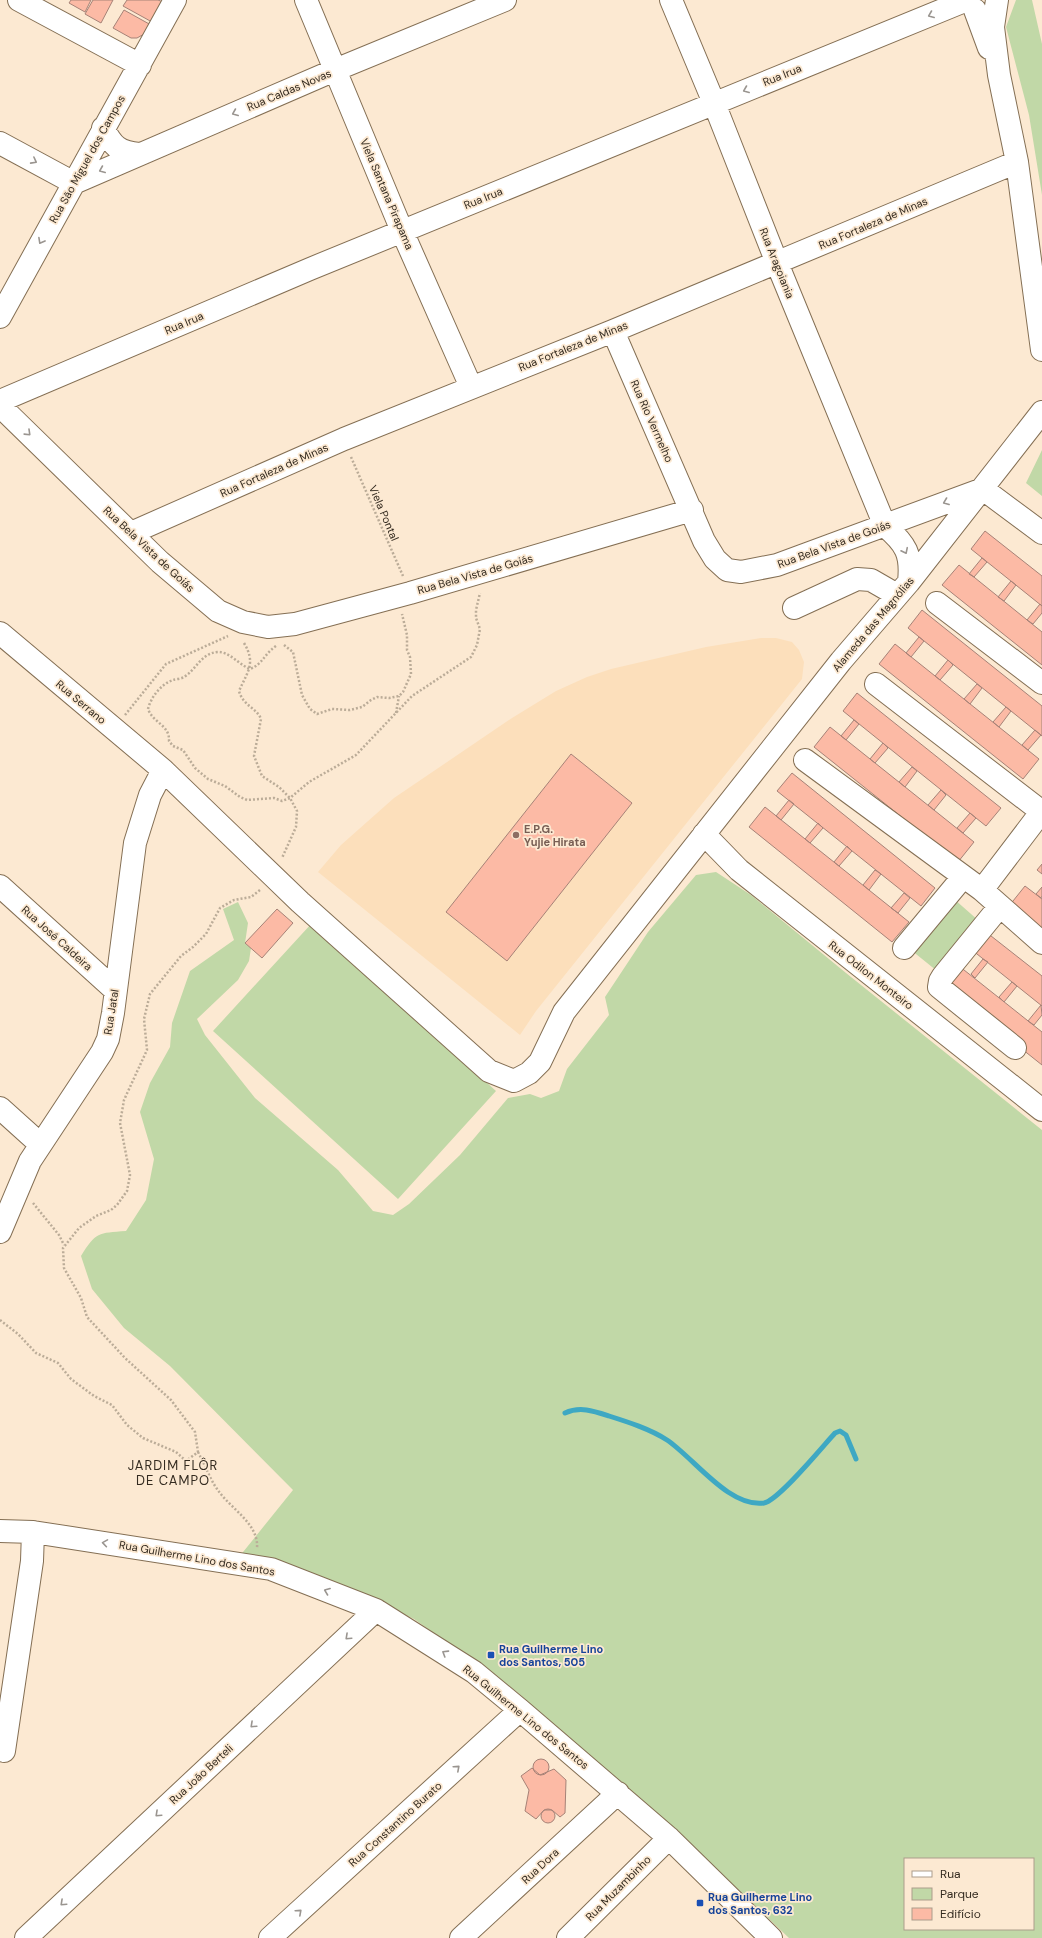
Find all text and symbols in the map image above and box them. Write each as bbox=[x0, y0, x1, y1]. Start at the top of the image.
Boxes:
one-way arrow bbox=[928, 10, 935, 18]
street label: Rua Irua bbox=[761, 61, 803, 89]
street label: Rua Caldas Novas bbox=[245, 66, 333, 114]
one-way arrow bbox=[742, 85, 750, 93]
street label: Rua São Miguel dos Campos bbox=[46, 93, 128, 225]
one-way arrow bbox=[231, 109, 238, 117]
street label: Viela Santana Pirapama bbox=[357, 136, 417, 252]
one-way arrow bbox=[30, 157, 37, 164]
one-way arrow bbox=[99, 165, 107, 173]
street label: Rua Irua bbox=[462, 184, 504, 212]
street label: Rua Fortaleza de Minas bbox=[817, 194, 929, 252]
street label: Rua Aragoiania bbox=[756, 226, 798, 300]
one-way arrow bbox=[39, 237, 46, 245]
street label: Rua Irua bbox=[163, 309, 205, 337]
street label: Rua Fortaleza de Minas bbox=[516, 318, 630, 374]
street label: Rua Rio Vermelho bbox=[628, 378, 676, 464]
one-way arrow bbox=[23, 428, 31, 436]
street label: Rua Fortaleza de Minas bbox=[218, 440, 330, 500]
street label: Viela Pontal bbox=[366, 483, 402, 543]
one-way arrow bbox=[943, 497, 950, 505]
street label: Rua Bela Vista de Goiás bbox=[100, 503, 198, 595]
street label: Rua Bela Vista de Goiás bbox=[775, 517, 893, 571]
one-way arrow bbox=[900, 546, 908, 554]
street label: Rua Bela Vista de Goiás bbox=[416, 551, 534, 597]
street label: Alameda das Magnólias bbox=[829, 574, 917, 674]
street label: Rua Serrano bbox=[53, 677, 109, 727]
place label: E.P.G. Yujie Hirata bbox=[524, 822, 586, 849]
marker: E.P.G. Yujie Hirata bbox=[511, 830, 521, 840]
street label: Rua José Caldeira bbox=[19, 902, 95, 974]
street label: Rua Odilon Monteiro bbox=[826, 938, 916, 1012]
street label: Rua Jatal bbox=[101, 988, 121, 1036]
district label: JARDIM FLÔR DE CAMPO bbox=[128, 1457, 218, 1489]
street label: Rua Guilherme Lino dos Santos bbox=[118, 1537, 276, 1579]
one-way arrow bbox=[102, 1539, 108, 1548]
one-way arrow bbox=[324, 1587, 331, 1595]
one-way arrow bbox=[345, 1632, 353, 1639]
place label: Rua Guilherme Lino dos Santos, 505 bbox=[499, 1642, 603, 1669]
marker: Rua Guilherme Lino dos Santos, 505 bbox=[486, 1650, 496, 1660]
one-way arrow bbox=[442, 1651, 449, 1658]
street label: Rua Guilherme Lino dos Santos bbox=[460, 1662, 592, 1772]
one-way arrow bbox=[250, 1721, 258, 1728]
street label: Rua João Berteli bbox=[166, 1741, 236, 1807]
one-way arrow bbox=[452, 1765, 460, 1773]
street label: Rua Constantino Burato bbox=[346, 1778, 444, 1870]
one-way arrow bbox=[155, 1809, 163, 1817]
street label: Rua Dora bbox=[518, 1845, 562, 1887]
street label: Rua Muzambinho bbox=[582, 1852, 654, 1924]
legend bbox=[904, 1858, 1034, 1930]
text: Rua bbox=[940, 1866, 961, 1882]
text: Parque bbox=[940, 1886, 979, 1902]
place label: Rua Guilherme Lino dos Santos, 632 bbox=[708, 1890, 812, 1917]
one-way arrow bbox=[60, 1898, 68, 1906]
marker: Rua Guilherme Lino dos Santos, 632 bbox=[695, 1898, 705, 1908]
text: Edifício bbox=[940, 1906, 981, 1922]
one-way arrow bbox=[294, 1909, 302, 1916]

